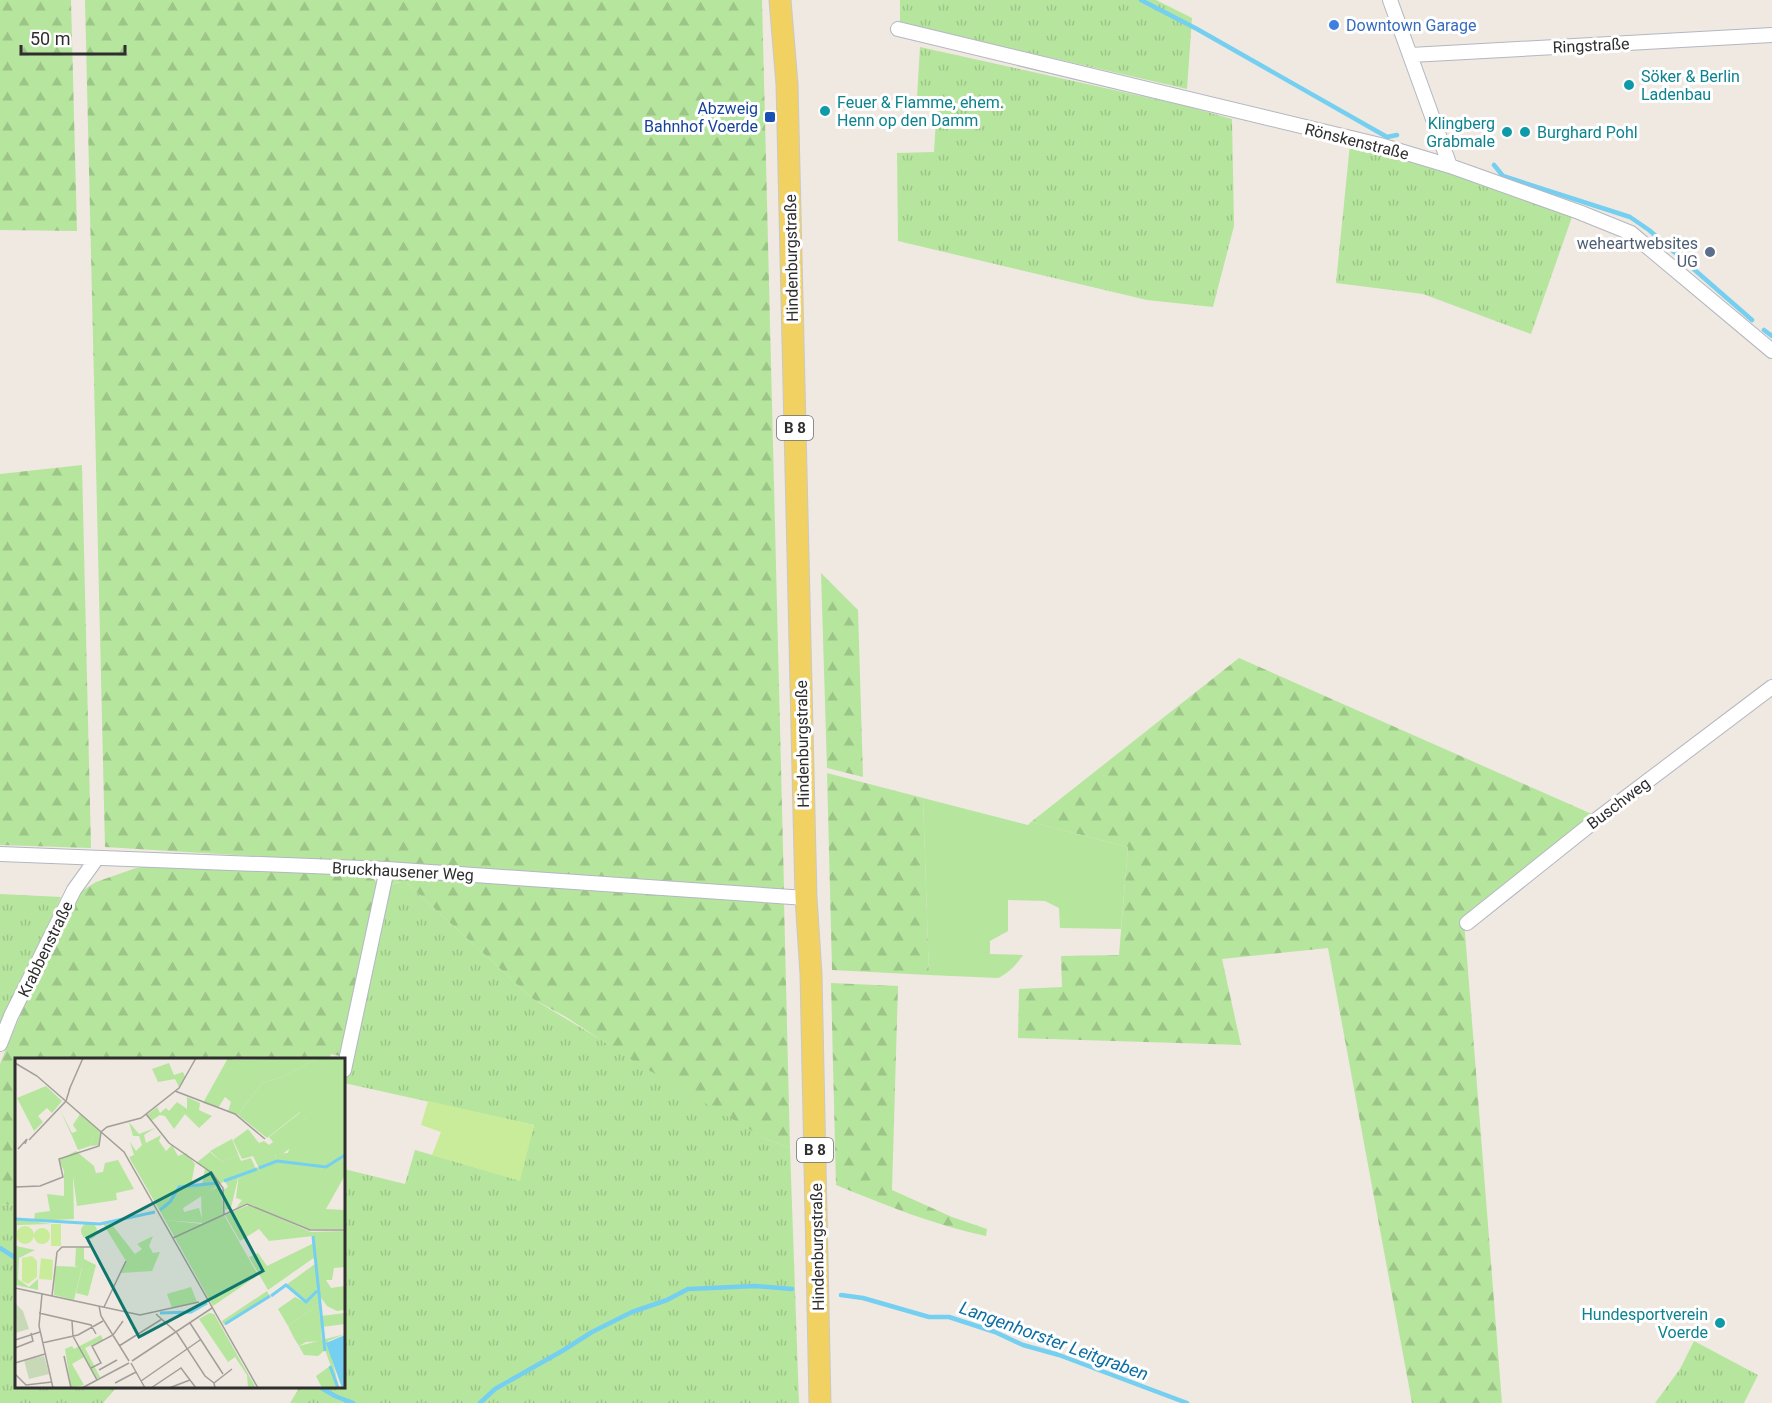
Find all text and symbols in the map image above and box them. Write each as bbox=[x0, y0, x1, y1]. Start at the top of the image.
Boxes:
place label: Downtown Garage bbox=[1346, 16, 1476, 35]
scale bar bbox=[21, 18, 124, 56]
marker: Downtown Garage bbox=[1327, 18, 1341, 32]
text: 50 m bbox=[30, 28, 70, 49]
street label: Ringstraße bbox=[1552, 34, 1630, 57]
place label: Söker & Berlin Ladenbau bbox=[1641, 67, 1740, 104]
marker: Söker & Berlin Ladenbau bbox=[1622, 78, 1636, 92]
place label: Feuer & Flamme, ehem. Henn op den Damm bbox=[837, 93, 1004, 130]
place label: Abzweig Bahnhof Voerde bbox=[644, 99, 758, 136]
marker: Feuer & Flamme, ehem. Henn op den Damm bbox=[818, 104, 832, 118]
marker: Abzweig Bahnhof Voerde bbox=[763, 110, 777, 124]
place label: Klingberg Grabmale bbox=[1426, 114, 1495, 151]
street label: Rönskenstraße bbox=[1303, 119, 1411, 164]
place label: Burghard Pohl bbox=[1537, 123, 1638, 142]
marker: Klingberg Grabmale bbox=[1500, 125, 1514, 139]
marker: Burghard Pohl bbox=[1518, 125, 1532, 139]
street label: Hindenburgstraße bbox=[781, 194, 802, 322]
place label: weheartwebsites UG bbox=[1577, 234, 1698, 271]
marker: weheartwebsites UG bbox=[1703, 245, 1717, 259]
road number: B 8 bbox=[777, 416, 813, 440]
street label: Hindenburgstraße bbox=[792, 680, 813, 808]
street label: Buschweg bbox=[1583, 774, 1653, 833]
street label: Bruckhausener Weg bbox=[332, 858, 474, 885]
street label: Krabbenstraße bbox=[14, 898, 77, 1000]
inset map bbox=[15, 1058, 345, 1388]
road number: B 8 bbox=[797, 1138, 833, 1162]
street label: Hindenburgstraße bbox=[807, 1183, 828, 1311]
water label: Langenhorster Leitgraben bbox=[957, 1297, 1151, 1384]
place label: Hundesportverein Voerde bbox=[1581, 1305, 1708, 1342]
marker: Hundesportverein Voerde bbox=[1713, 1316, 1727, 1330]

